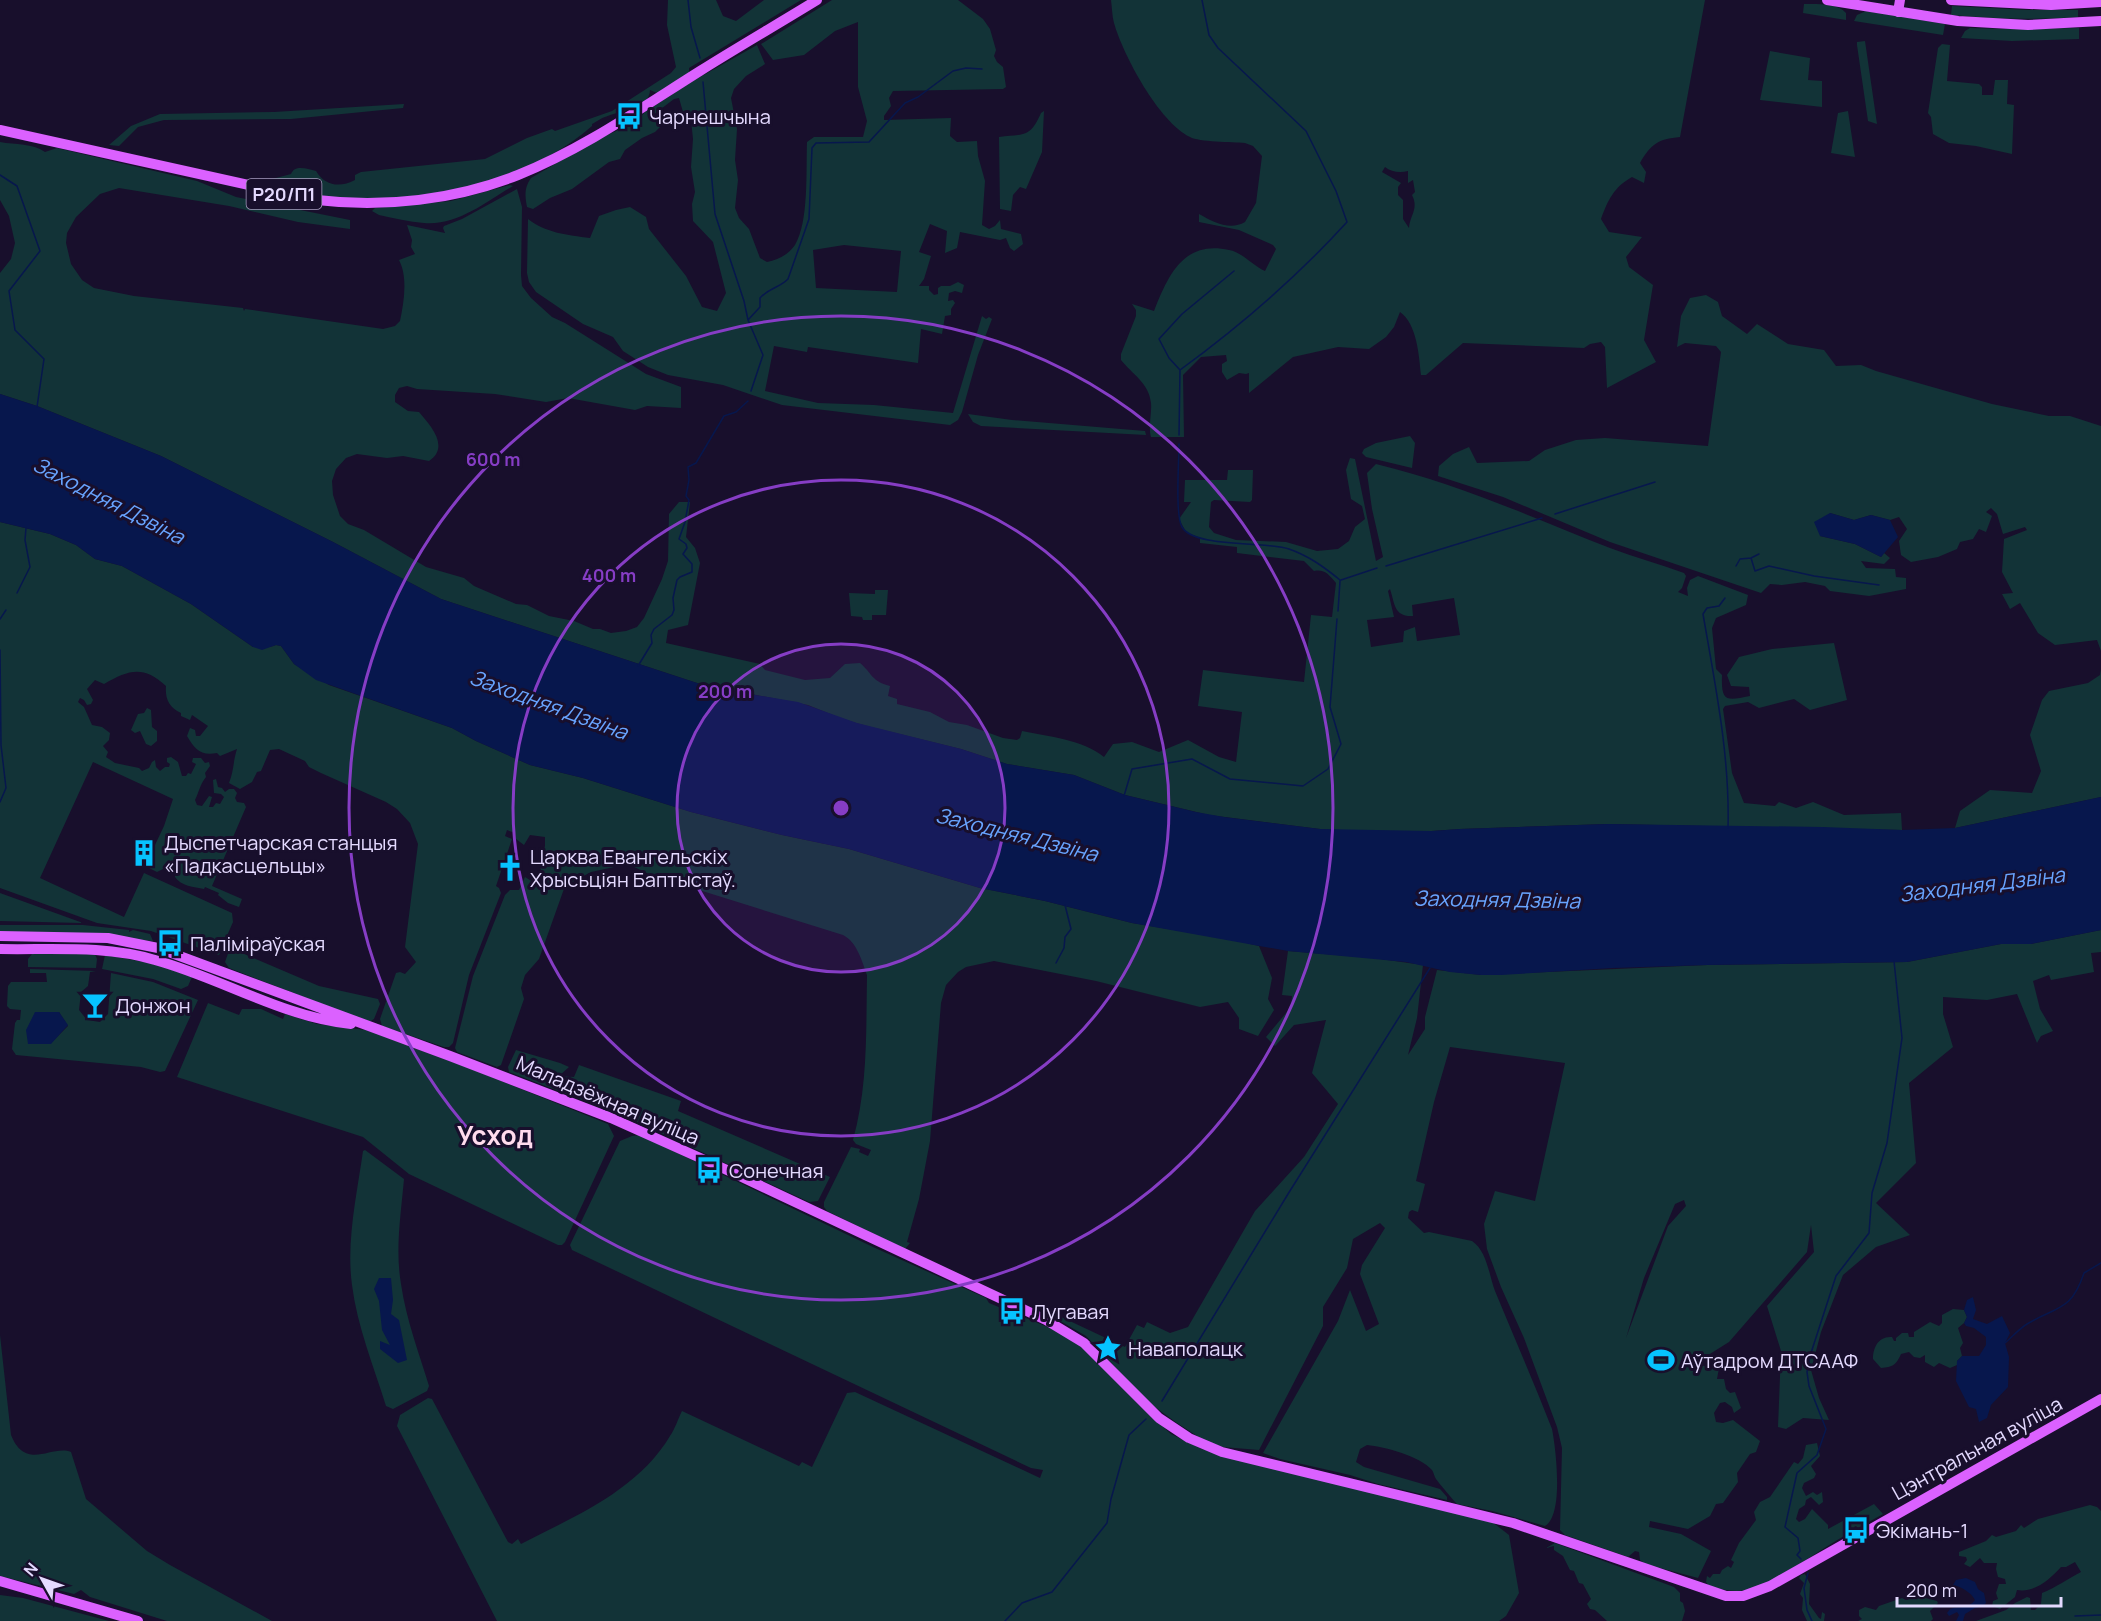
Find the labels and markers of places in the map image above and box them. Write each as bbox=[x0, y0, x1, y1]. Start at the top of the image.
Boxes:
bus stop icon: Чарнешчына bbox=[614, 101, 644, 131]
place label: Чарнешчына bbox=[649, 103, 771, 130]
centre of rings bbox=[831, 798, 851, 818]
place label: Дыспетчарская станцыя «Падкасцельцы» bbox=[164, 829, 398, 879]
building icon: Дыспетчарская станцыя «Падкасцельцы» bbox=[129, 838, 159, 868]
place label: Царква Евангельскіх Хрысьціян Баптыстаў. bbox=[530, 843, 736, 893]
church icon: Царква Евангельскіх Хрысьціян Баптыстаў. bbox=[495, 853, 525, 883]
bus stop icon: Паліміраўская bbox=[155, 928, 185, 958]
place label: Паліміраўская bbox=[190, 930, 325, 957]
bar icon: Донжон bbox=[80, 990, 110, 1020]
place label: Донжон bbox=[115, 992, 191, 1019]
bus stop icon: Сонечная bbox=[694, 1155, 724, 1185]
place label: Сонечная bbox=[729, 1157, 824, 1184]
bus stop icon: Лугавая bbox=[997, 1296, 1027, 1326]
place label: Лугавая bbox=[1032, 1298, 1109, 1325]
place icon: Наваполацк bbox=[1093, 1333, 1123, 1363]
place label: Наваполацк bbox=[1128, 1335, 1244, 1362]
sports icon: Аўтадром ДТСААФ bbox=[1646, 1345, 1676, 1375]
place label: Аўтадром ДТСААФ bbox=[1681, 1347, 1858, 1374]
bus stop icon: Экімань-1 bbox=[1841, 1515, 1871, 1545]
place label: Экімань-1 bbox=[1876, 1517, 1968, 1544]

